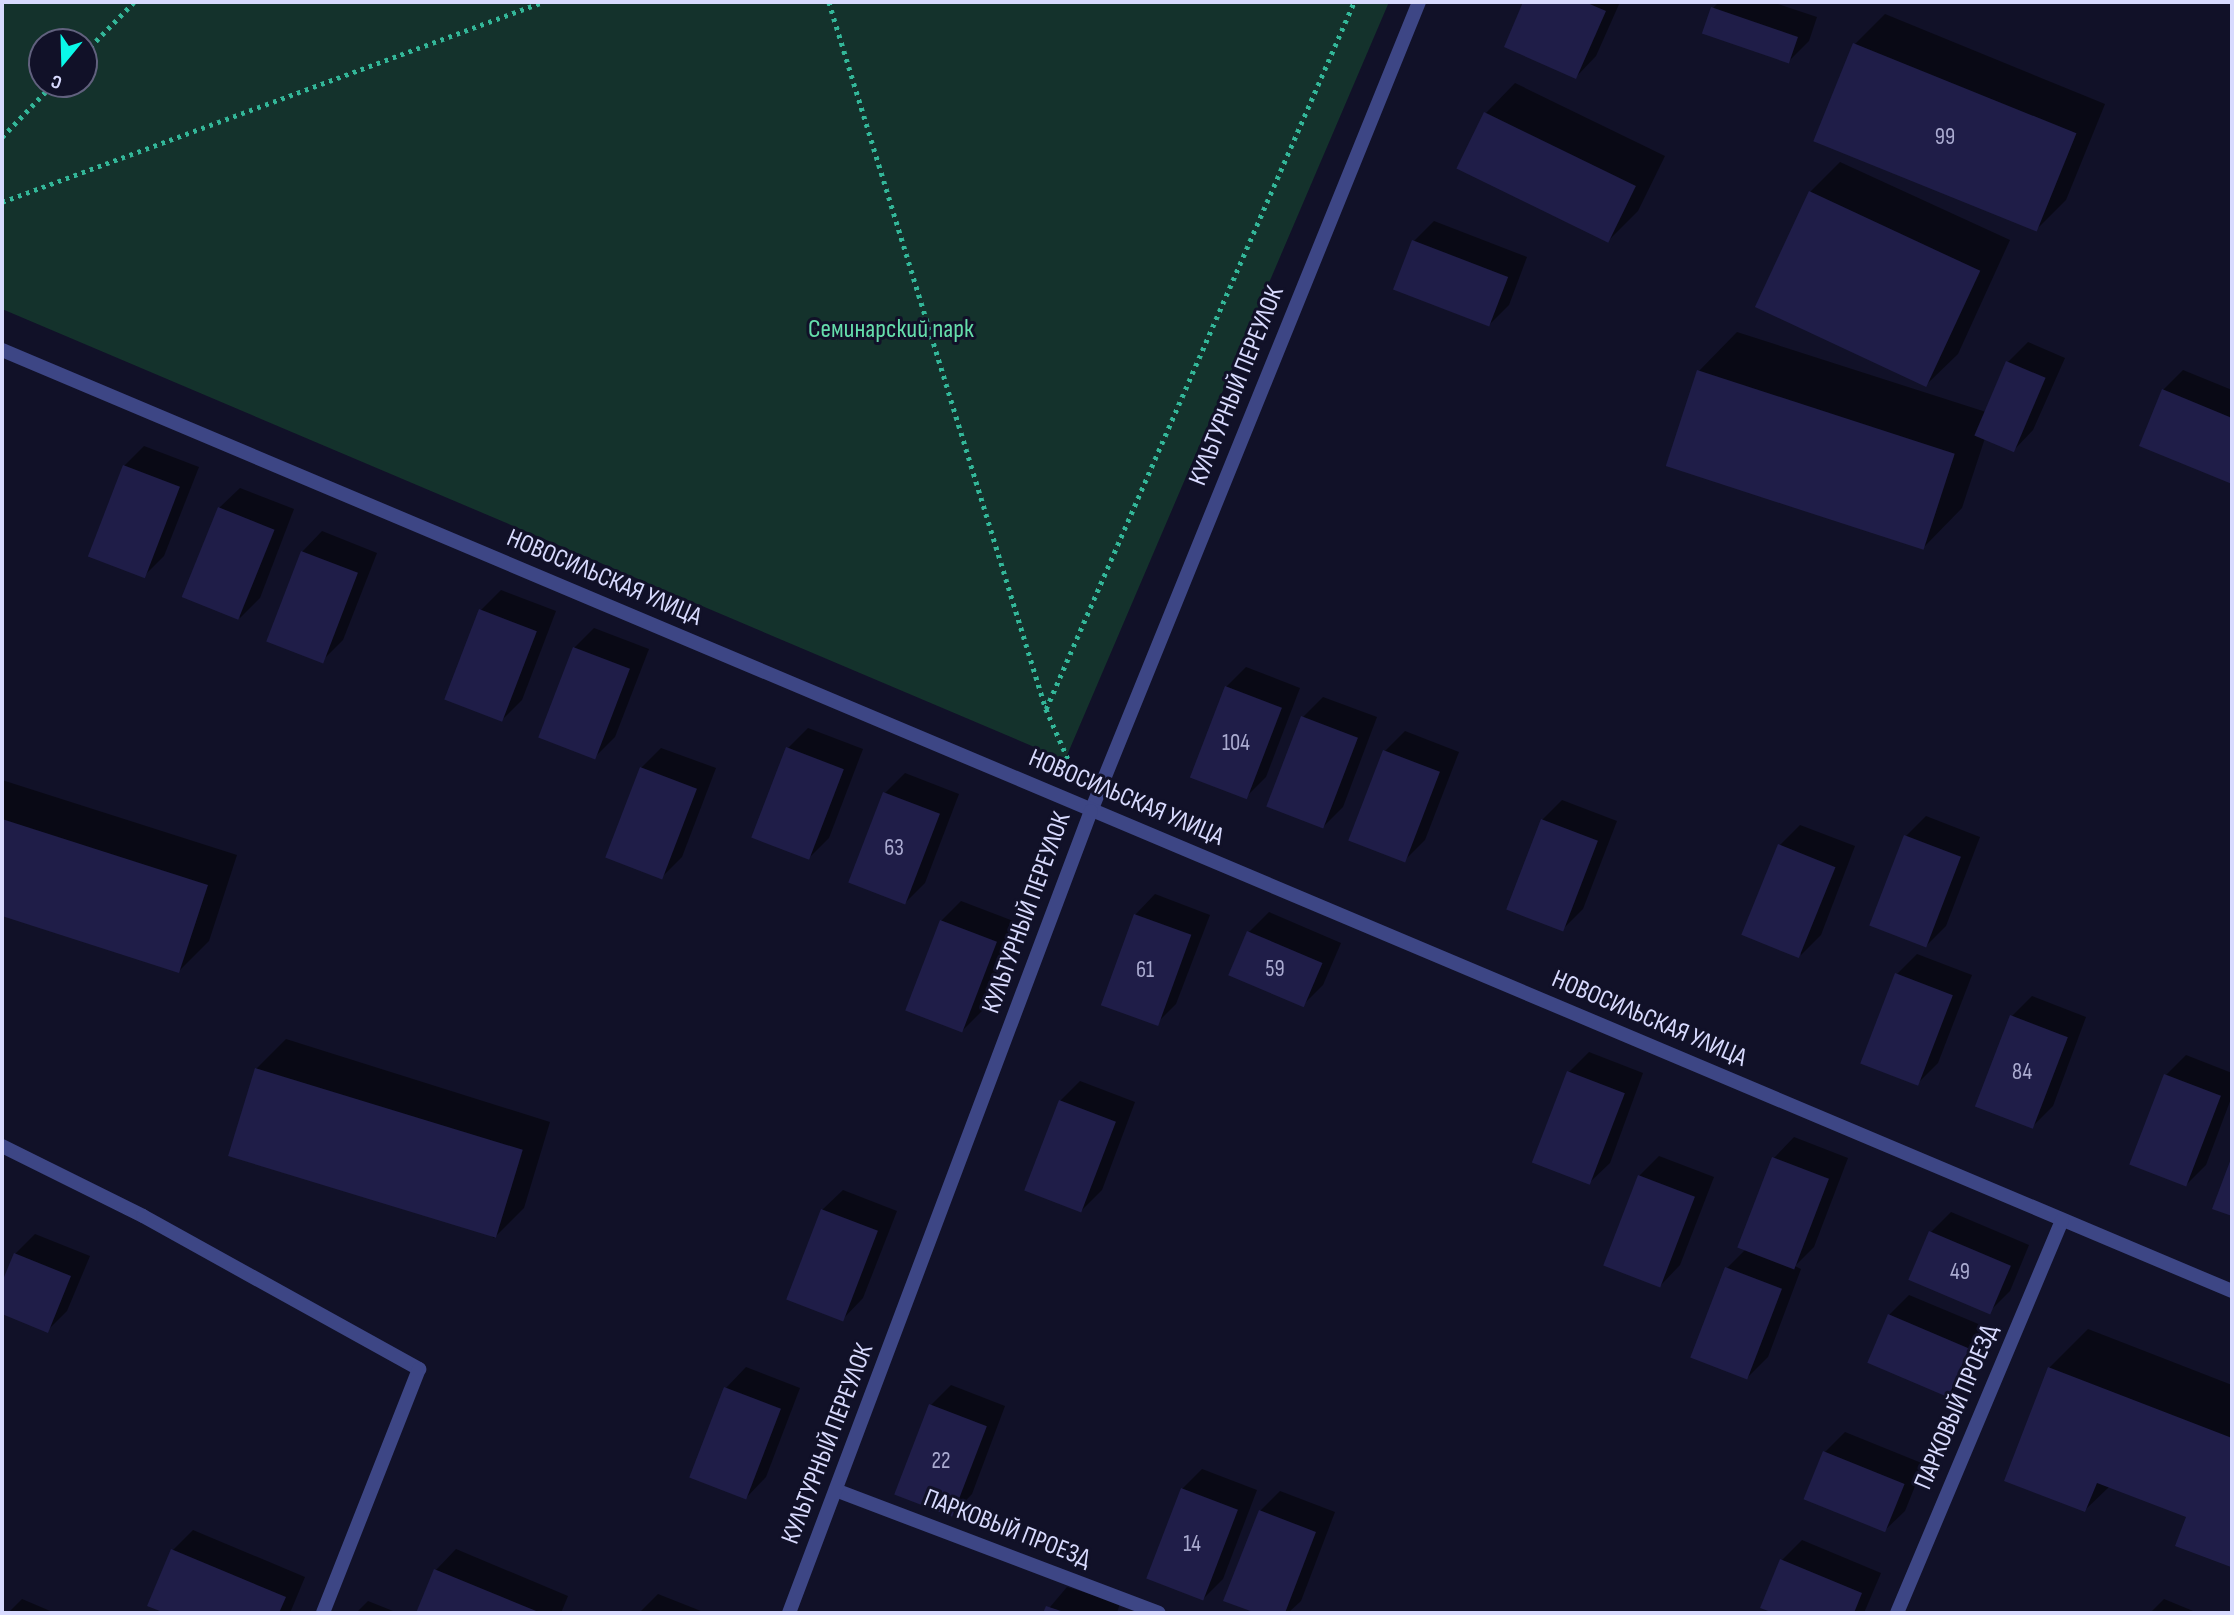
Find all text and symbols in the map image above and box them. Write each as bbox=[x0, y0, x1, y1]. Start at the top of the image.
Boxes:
north arrow bbox=[28, 28, 98, 98]
text: С bbox=[48, 69, 65, 94]
house number: 99 bbox=[1935, 123, 1955, 151]
street label: КУЛЬТУРНЫЙ ПЕРЕУЛОК bbox=[1183, 282, 1291, 490]
park label: Семинарский парк bbox=[808, 314, 974, 346]
street label: НОВОСИЛЬСКАЯ УЛИЦА bbox=[502, 523, 706, 633]
house number: 104 bbox=[1222, 729, 1250, 757]
street label: НОВОСИЛЬСКАЯ УЛИЦА bbox=[1024, 743, 1228, 853]
street label: КУЛЬТУРНЫЙ ПЕРЕУЛОК bbox=[976, 808, 1078, 1018]
house number: 63 bbox=[884, 834, 904, 862]
house number: 59 bbox=[1265, 955, 1285, 983]
house number: 61 bbox=[1136, 956, 1154, 984]
street label: НОВОСИЛЬСКАЯ УЛИЦА bbox=[1547, 964, 1751, 1074]
house number: 84 bbox=[2012, 1058, 2032, 1086]
house number: 49 bbox=[1950, 1258, 1970, 1286]
street label: ПАРКОВЫЙ ПРОЕЗД bbox=[1908, 1320, 2006, 1494]
street label: КУЛЬТУРНЫЙ ПЕРЕУЛОК bbox=[775, 1339, 881, 1549]
house number: 22 bbox=[932, 1447, 950, 1475]
street label: ПАРКОВЫЙ ПРОЕЗД bbox=[919, 1483, 1095, 1575]
house number: 14 bbox=[1183, 1530, 1201, 1558]

